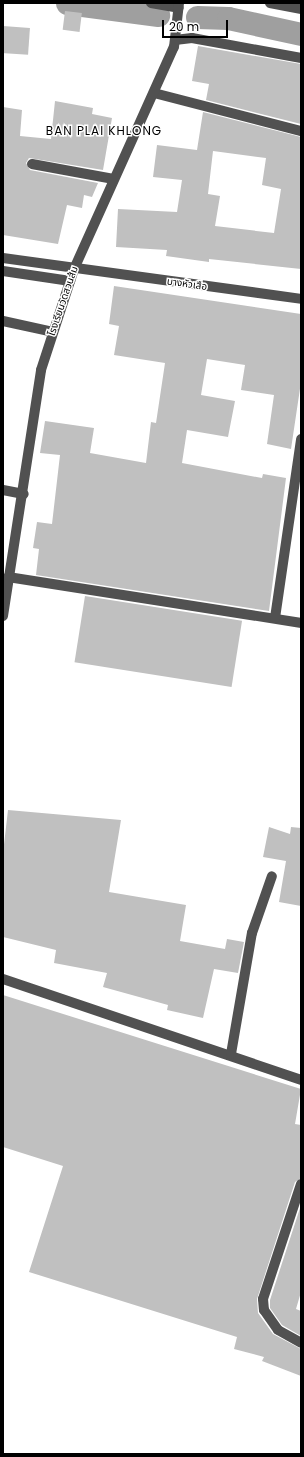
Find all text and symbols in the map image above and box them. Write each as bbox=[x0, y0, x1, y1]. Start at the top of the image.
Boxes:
scale bar bbox=[164, 12, 230, 38]
text: 20 m bbox=[169, 18, 199, 35]
district label: BAN PLAI KHLONG bbox=[46, 124, 162, 138]
street label: โรงเรียนวัดสวนส้ม bbox=[45, 265, 81, 337]
street label: บางหัวเสือ bbox=[166, 275, 208, 293]

